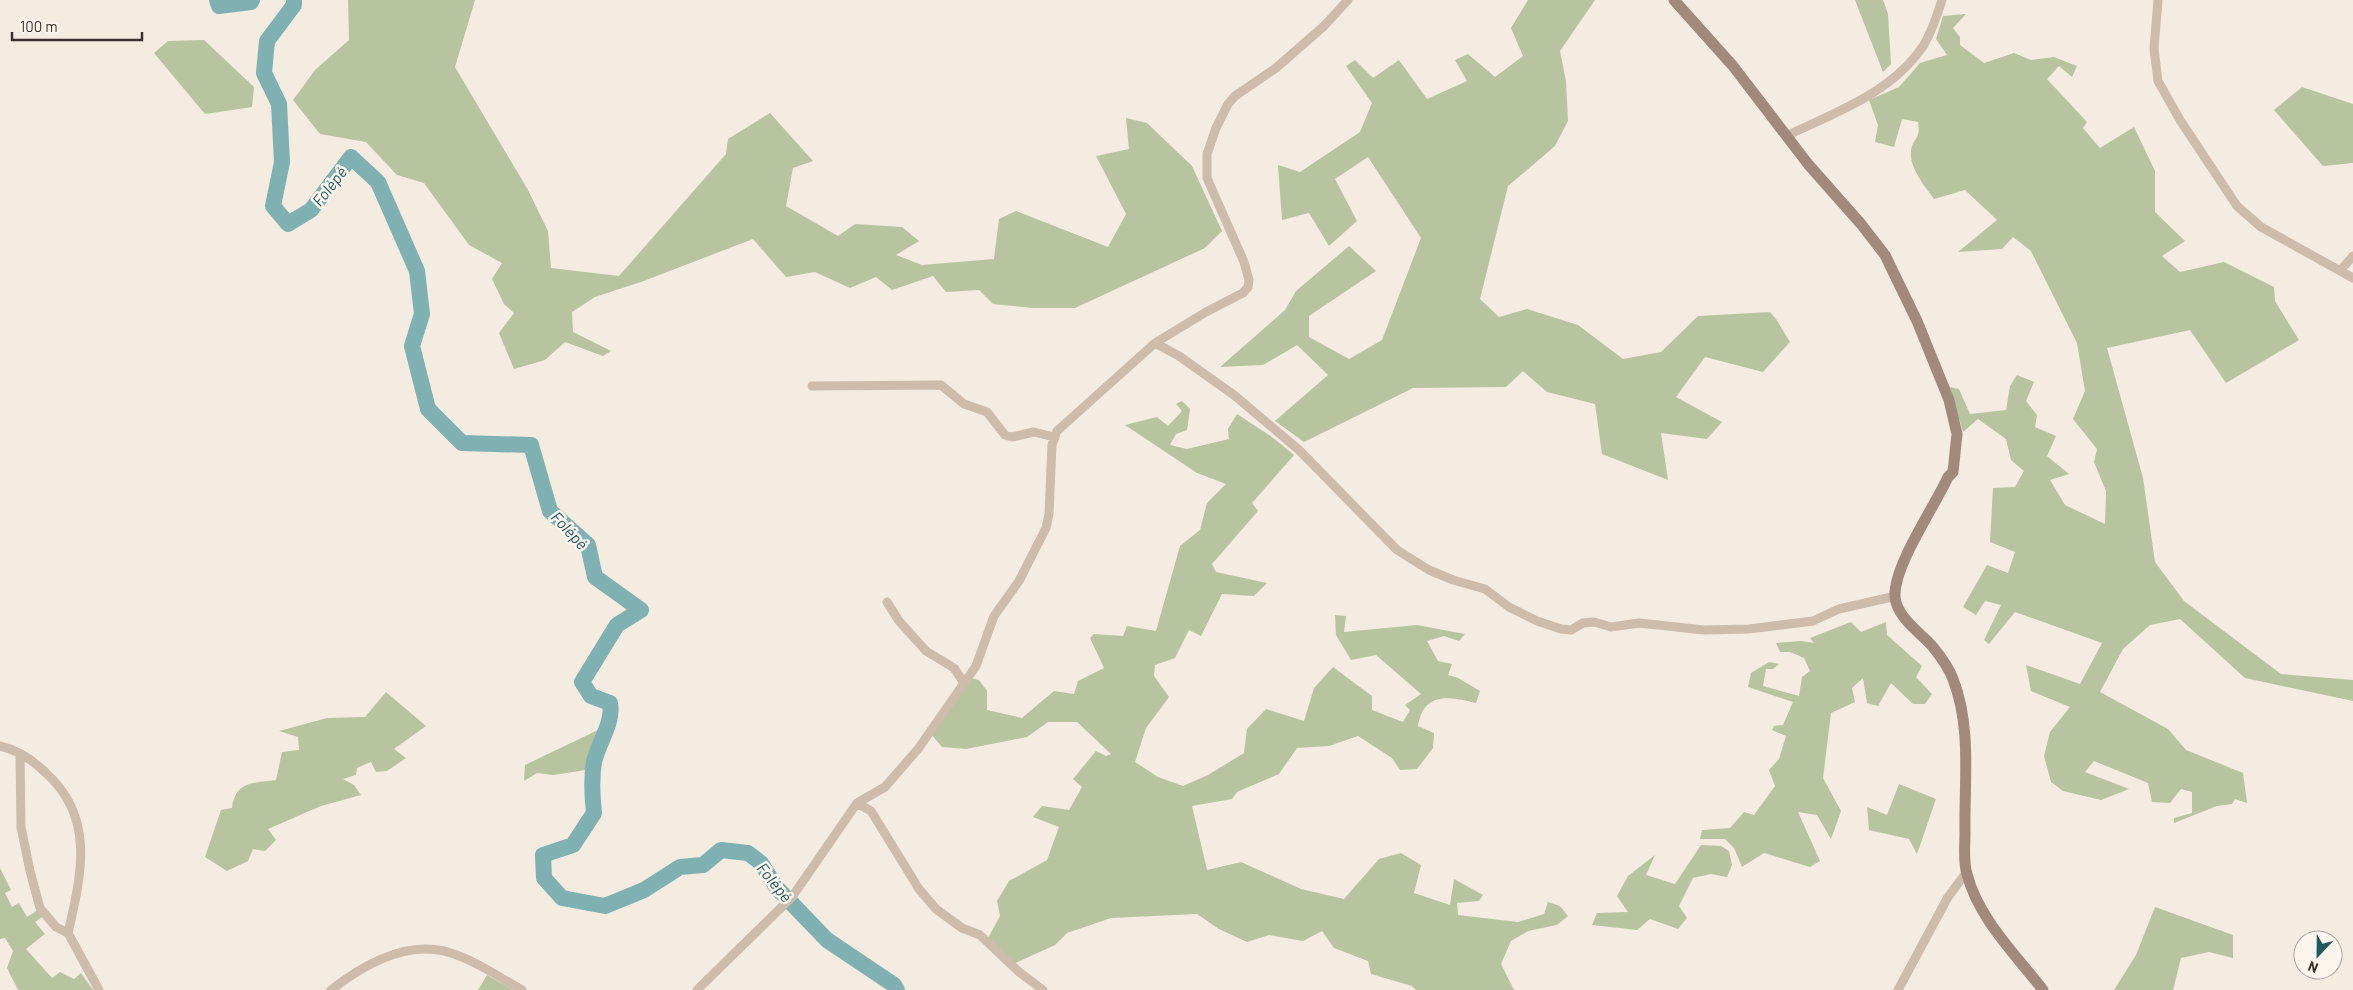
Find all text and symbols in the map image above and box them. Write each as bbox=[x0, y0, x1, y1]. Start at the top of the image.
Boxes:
scale bar bbox=[12, 10, 142, 42]
text: 100 m bbox=[20, 17, 58, 35]
water label: Folépé bbox=[308, 162, 350, 210]
water label: Folépé bbox=[548, 507, 592, 553]
water label: Folépé bbox=[753, 858, 797, 906]
north arrow bbox=[2293, 930, 2343, 980]
text: N bbox=[2305, 958, 2320, 977]

